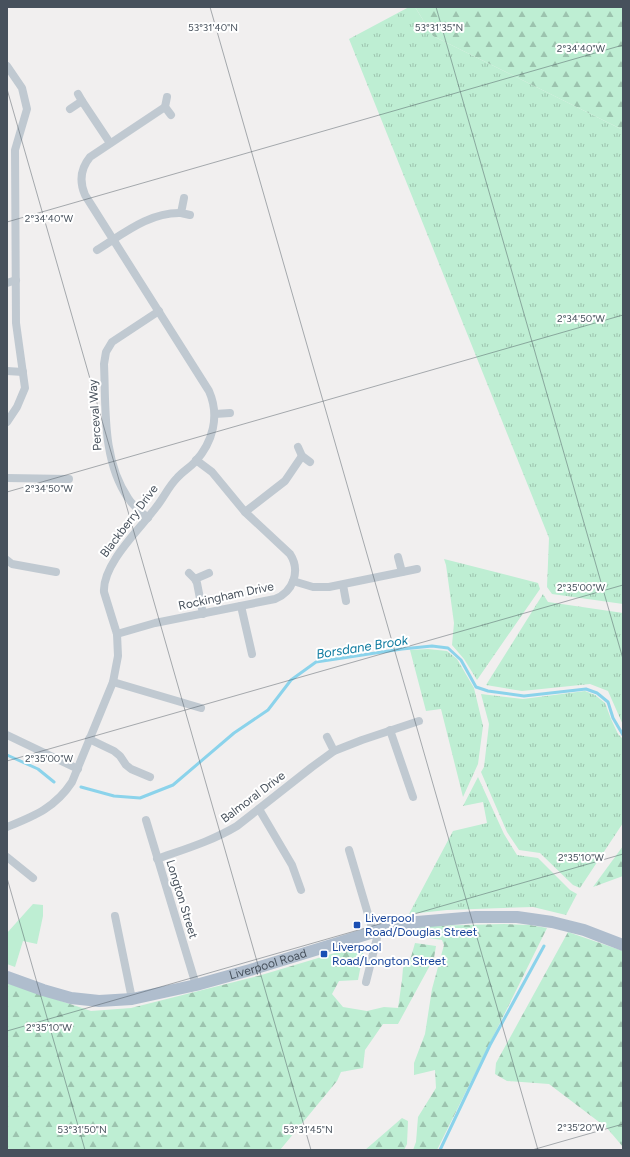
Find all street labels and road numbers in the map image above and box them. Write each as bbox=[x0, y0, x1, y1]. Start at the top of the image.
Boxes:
street label: Perceval Way bbox=[85, 378, 104, 451]
street label: Blackberry Drive bbox=[97, 482, 161, 560]
street label: Rockingham Drive bbox=[177, 579, 275, 613]
street label: Balmoral Drive bbox=[218, 768, 288, 826]
street label: Longton Street bbox=[163, 858, 201, 941]
street label: Liverpool Road bbox=[228, 946, 308, 982]

